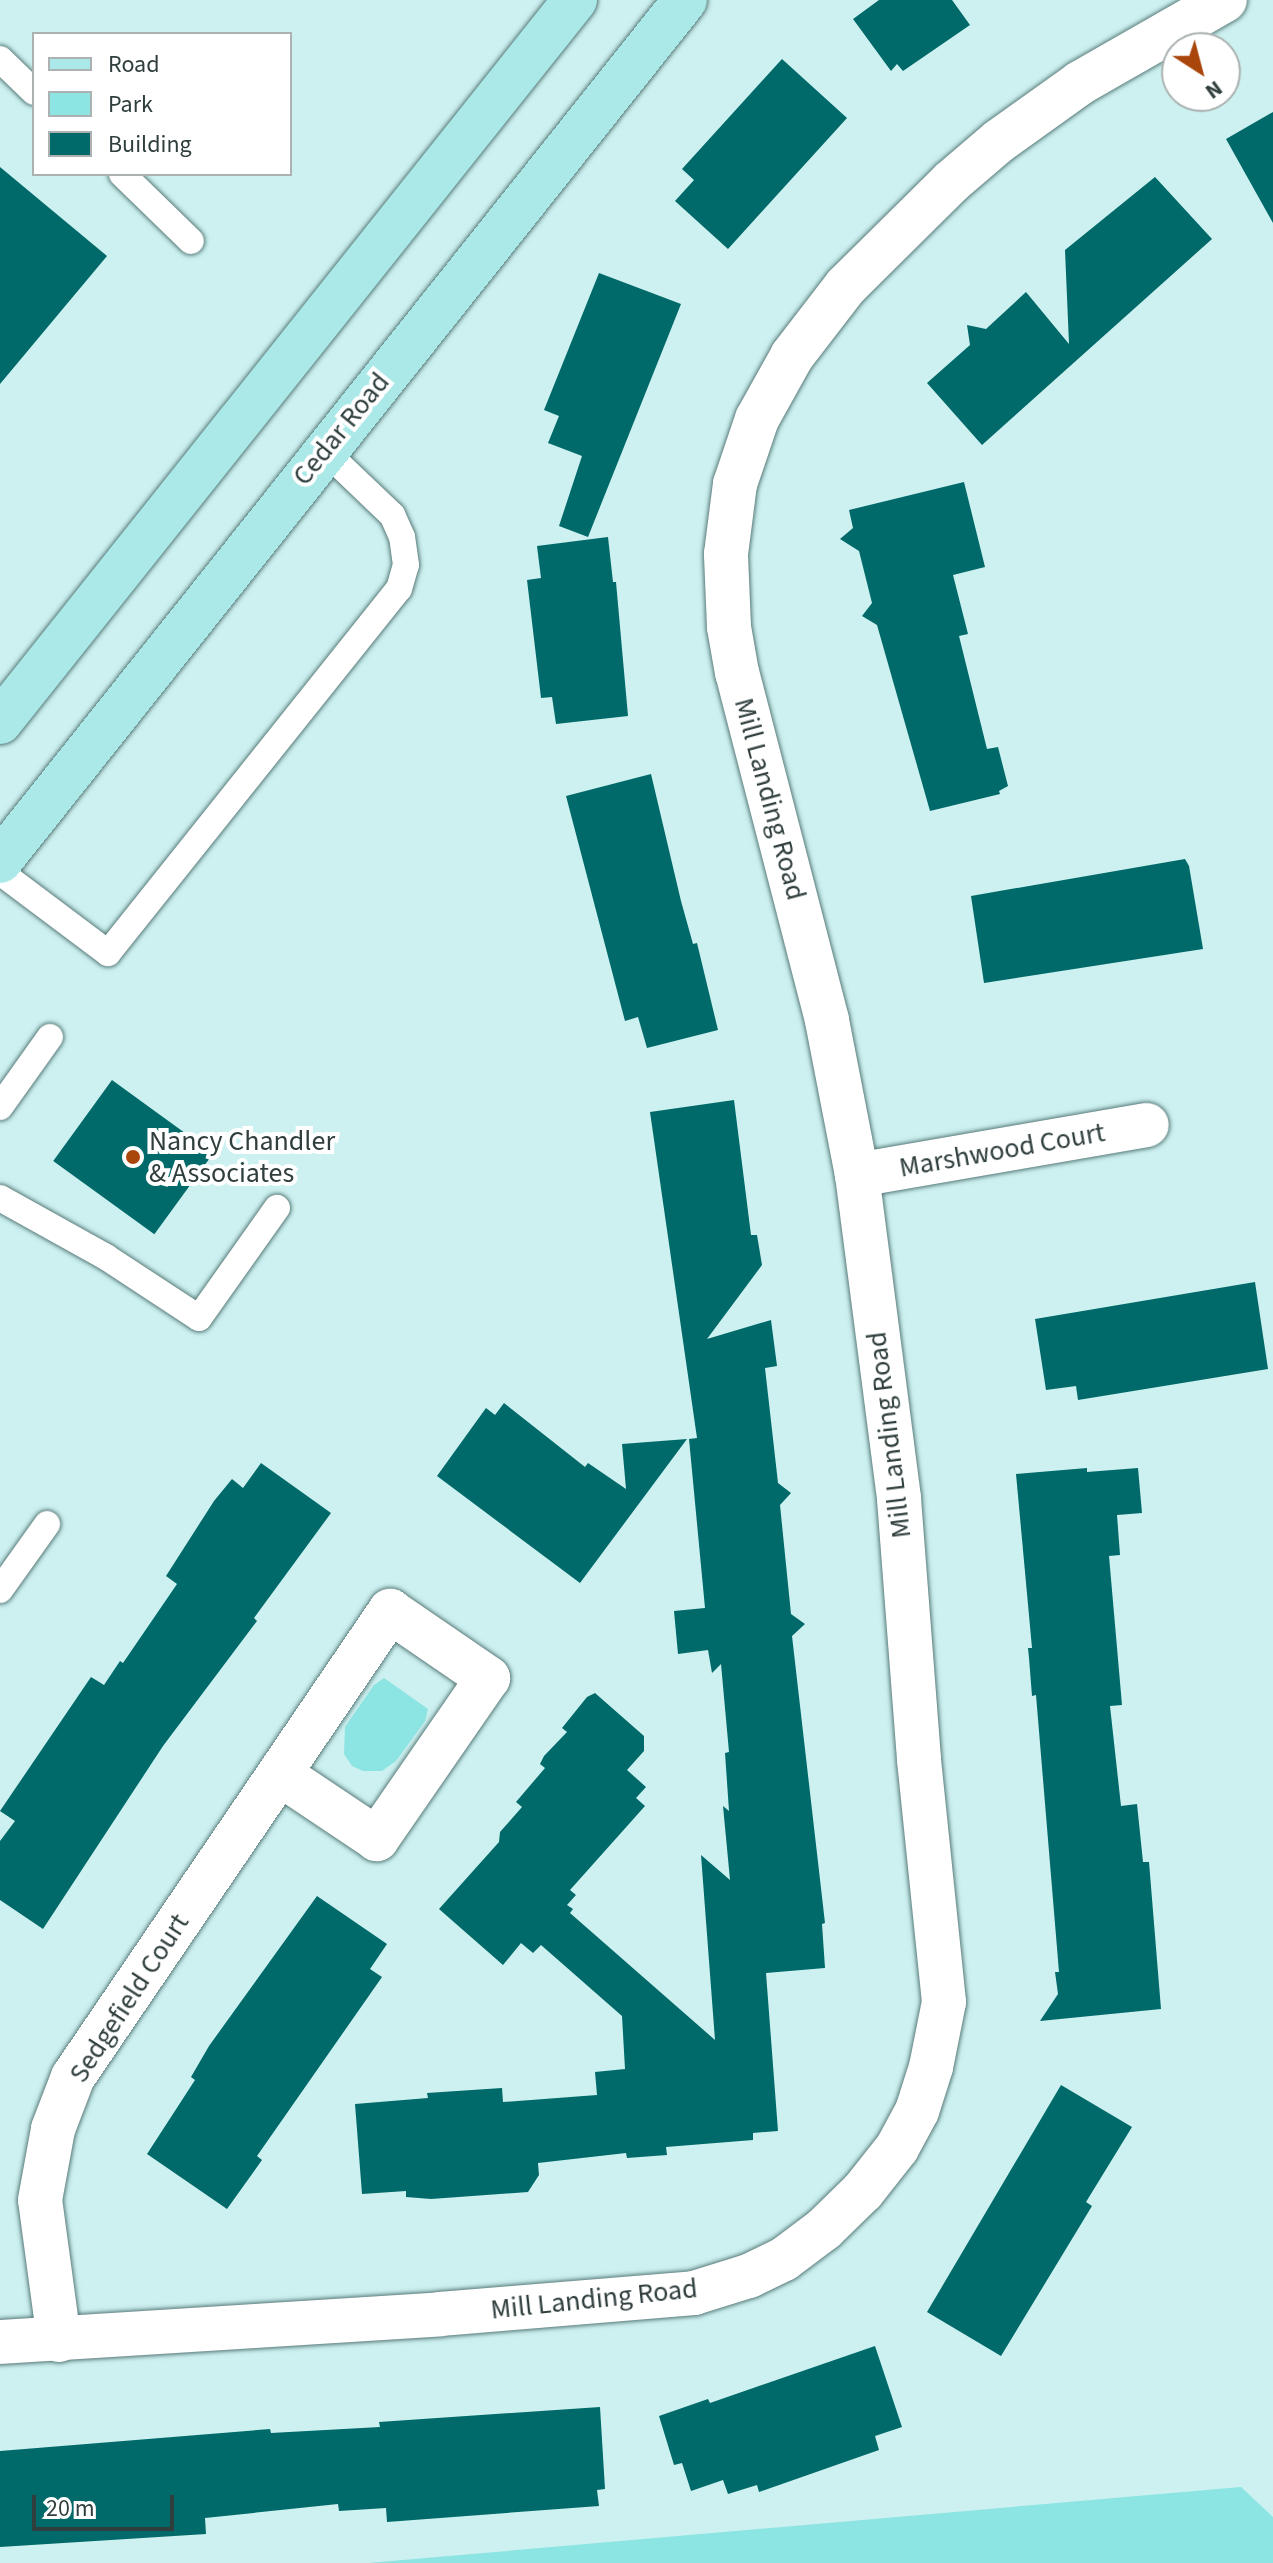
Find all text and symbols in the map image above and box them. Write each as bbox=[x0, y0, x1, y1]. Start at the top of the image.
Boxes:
legend bbox=[32, 32, 292, 176]
north arrow bbox=[1161, 32, 1241, 112]
text: Road bbox=[108, 47, 160, 82]
text: N bbox=[1199, 73, 1229, 107]
text: Park bbox=[108, 87, 153, 122]
text: Building bbox=[108, 127, 192, 162]
street label: Cedar Road bbox=[285, 366, 397, 492]
street label: Mill Landing Road bbox=[727, 694, 813, 904]
street label: Marshwood Court bbox=[897, 1115, 1107, 1185]
place label: Nancy Chandler & Associates bbox=[149, 1124, 335, 1190]
marker: Nancy Chandler & Associates bbox=[124, 1148, 142, 1166]
street label: Mill Landing Road bbox=[860, 1330, 918, 1540]
street label: Sedgefield Court bbox=[62, 1907, 196, 2089]
street label: Mill Landing Road bbox=[489, 2271, 699, 2327]
scale bar bbox=[36, 2479, 178, 2529]
text: 20 m bbox=[46, 2491, 95, 2526]

